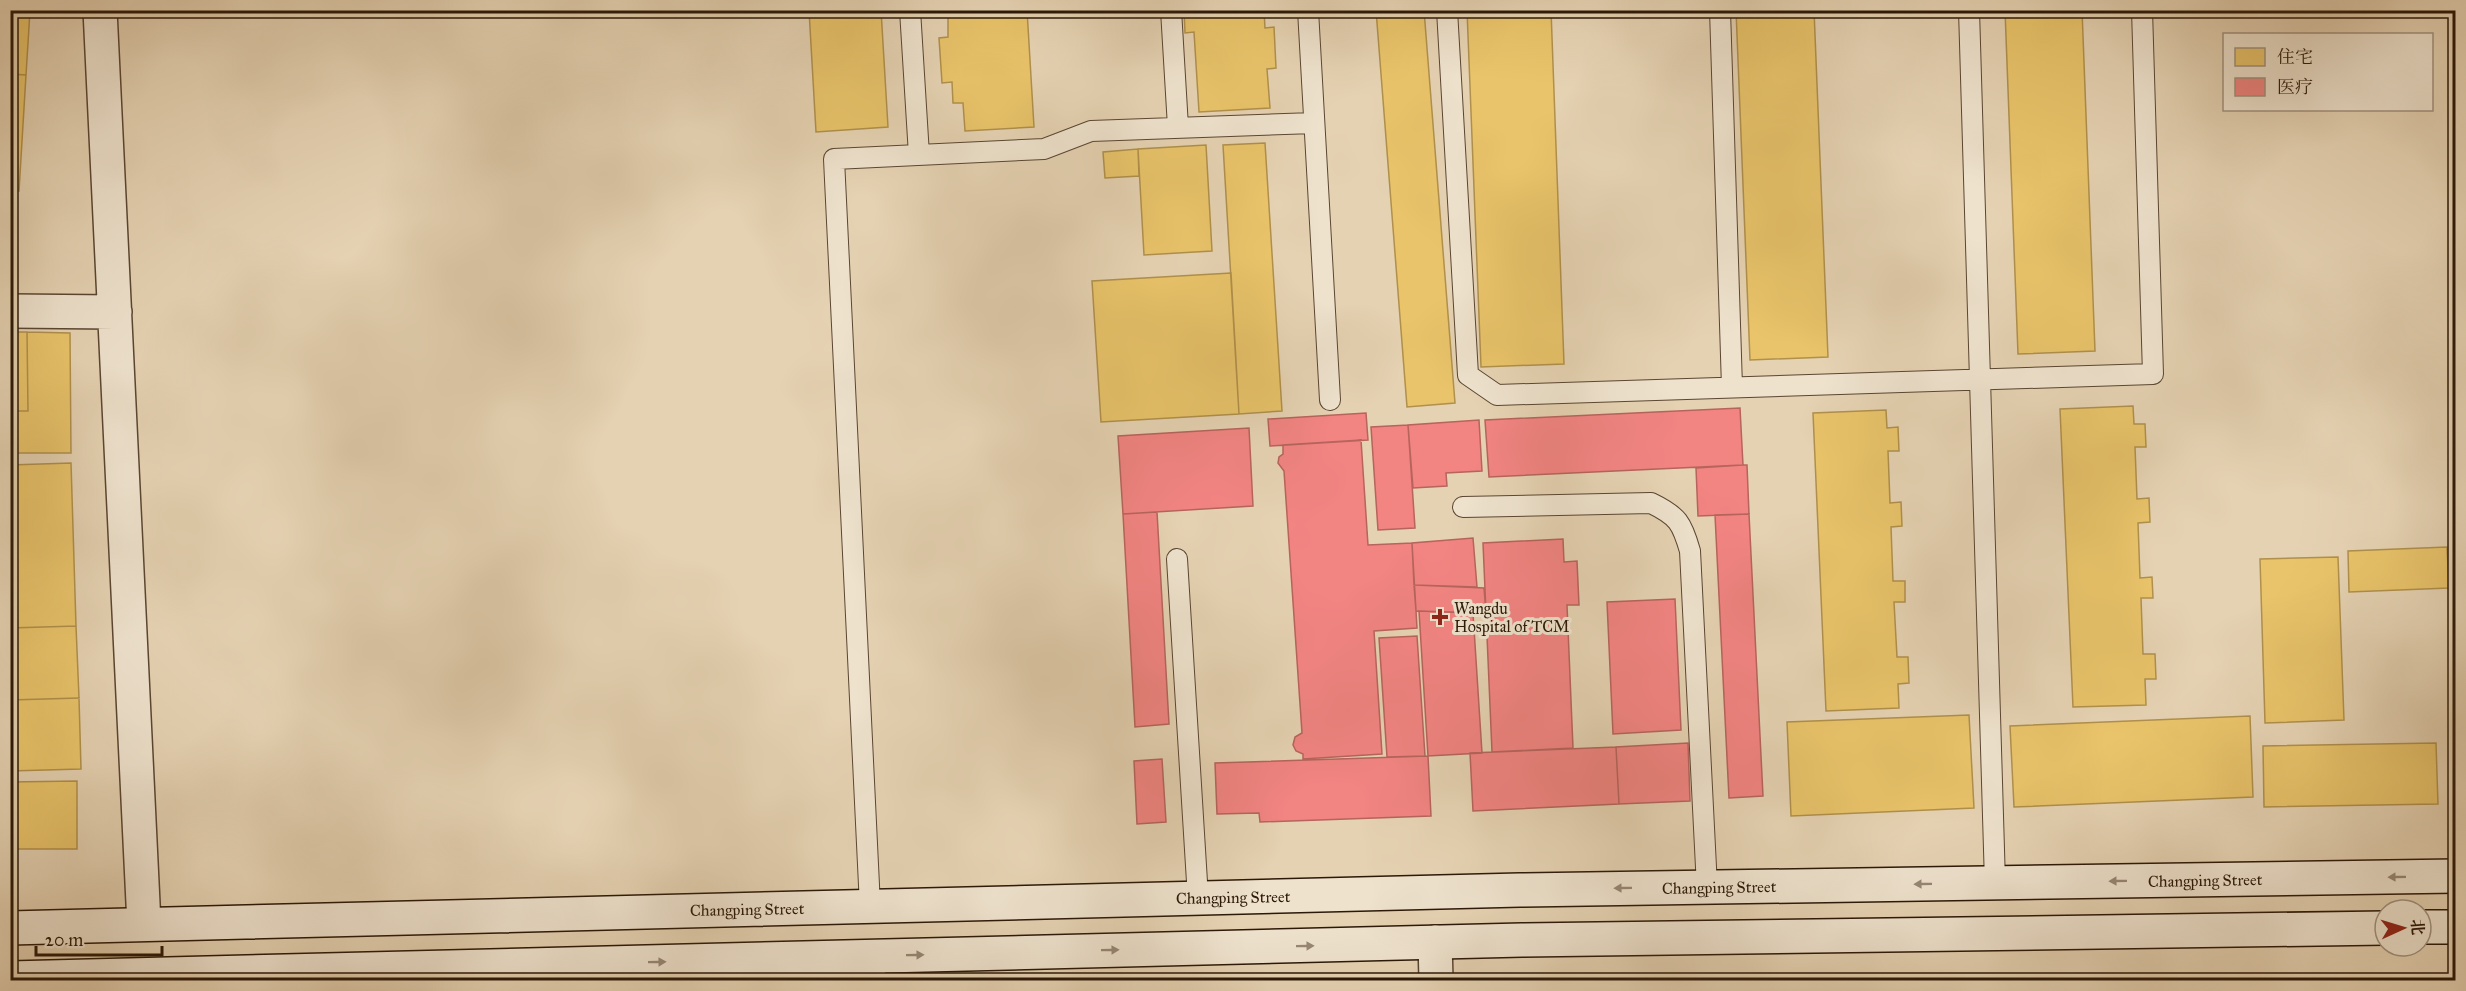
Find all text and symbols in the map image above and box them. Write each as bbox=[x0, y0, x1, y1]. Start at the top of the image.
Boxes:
legend bbox=[2223, 33, 2433, 111]
text: 住宅 bbox=[2277, 46, 2313, 68]
text: 医疗 bbox=[2277, 76, 2313, 98]
place label: Wangdu Hospital of TCM bbox=[1454, 599, 1570, 636]
marker: Wangdu Hospital of TCM bbox=[1431, 608, 1449, 626]
street label: Changping Street bbox=[2148, 870, 2263, 892]
one-way arrow bbox=[2388, 872, 2407, 882]
one-way arrow bbox=[2109, 876, 2128, 886]
street label: Changping Street bbox=[1662, 877, 1777, 899]
one-way arrow bbox=[1914, 879, 1933, 889]
one-way arrow bbox=[1614, 884, 1633, 893]
street label: Changping Street bbox=[1176, 887, 1291, 909]
north arrow bbox=[2373, 898, 2433, 958]
street label: Changping Street bbox=[690, 899, 805, 921]
text: 北 bbox=[2407, 918, 2428, 936]
scale bar bbox=[36, 919, 162, 957]
text: 20 m bbox=[45, 929, 83, 951]
one-way arrow bbox=[1295, 941, 1314, 950]
one-way arrow bbox=[1100, 946, 1119, 955]
one-way arrow bbox=[905, 951, 924, 960]
one-way arrow bbox=[647, 957, 666, 967]

